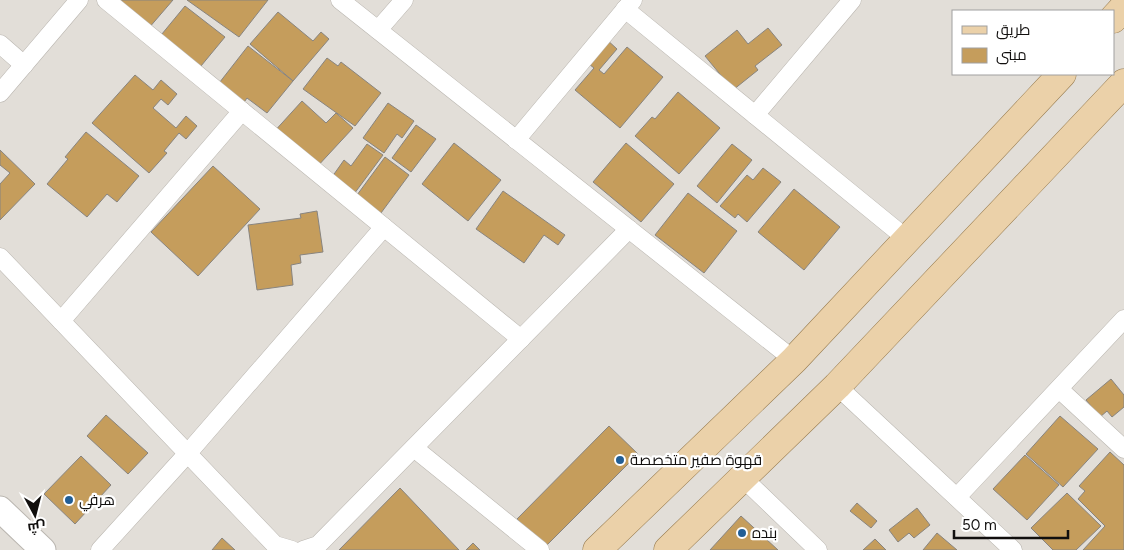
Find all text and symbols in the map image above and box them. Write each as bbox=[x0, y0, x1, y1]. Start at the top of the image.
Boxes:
legend bbox=[952, 10, 1114, 75]
text: طريق bbox=[996, 21, 1030, 40]
text: مبنى bbox=[996, 46, 1027, 65]
place label: قهوة صفير متخصصة bbox=[630, 451, 762, 470]
marker: قهوة صفير متخصصة bbox=[614, 454, 626, 466]
north arrow bbox=[10, 490, 60, 540]
place label: هرفي bbox=[79, 491, 115, 512]
marker: هرفي bbox=[63, 494, 75, 506]
scale bar bbox=[954, 508, 1068, 540]
text: 50 m bbox=[962, 516, 997, 534]
text: ش bbox=[27, 518, 46, 537]
place label: بنده bbox=[752, 524, 777, 542]
marker: بنده bbox=[736, 527, 748, 539]

